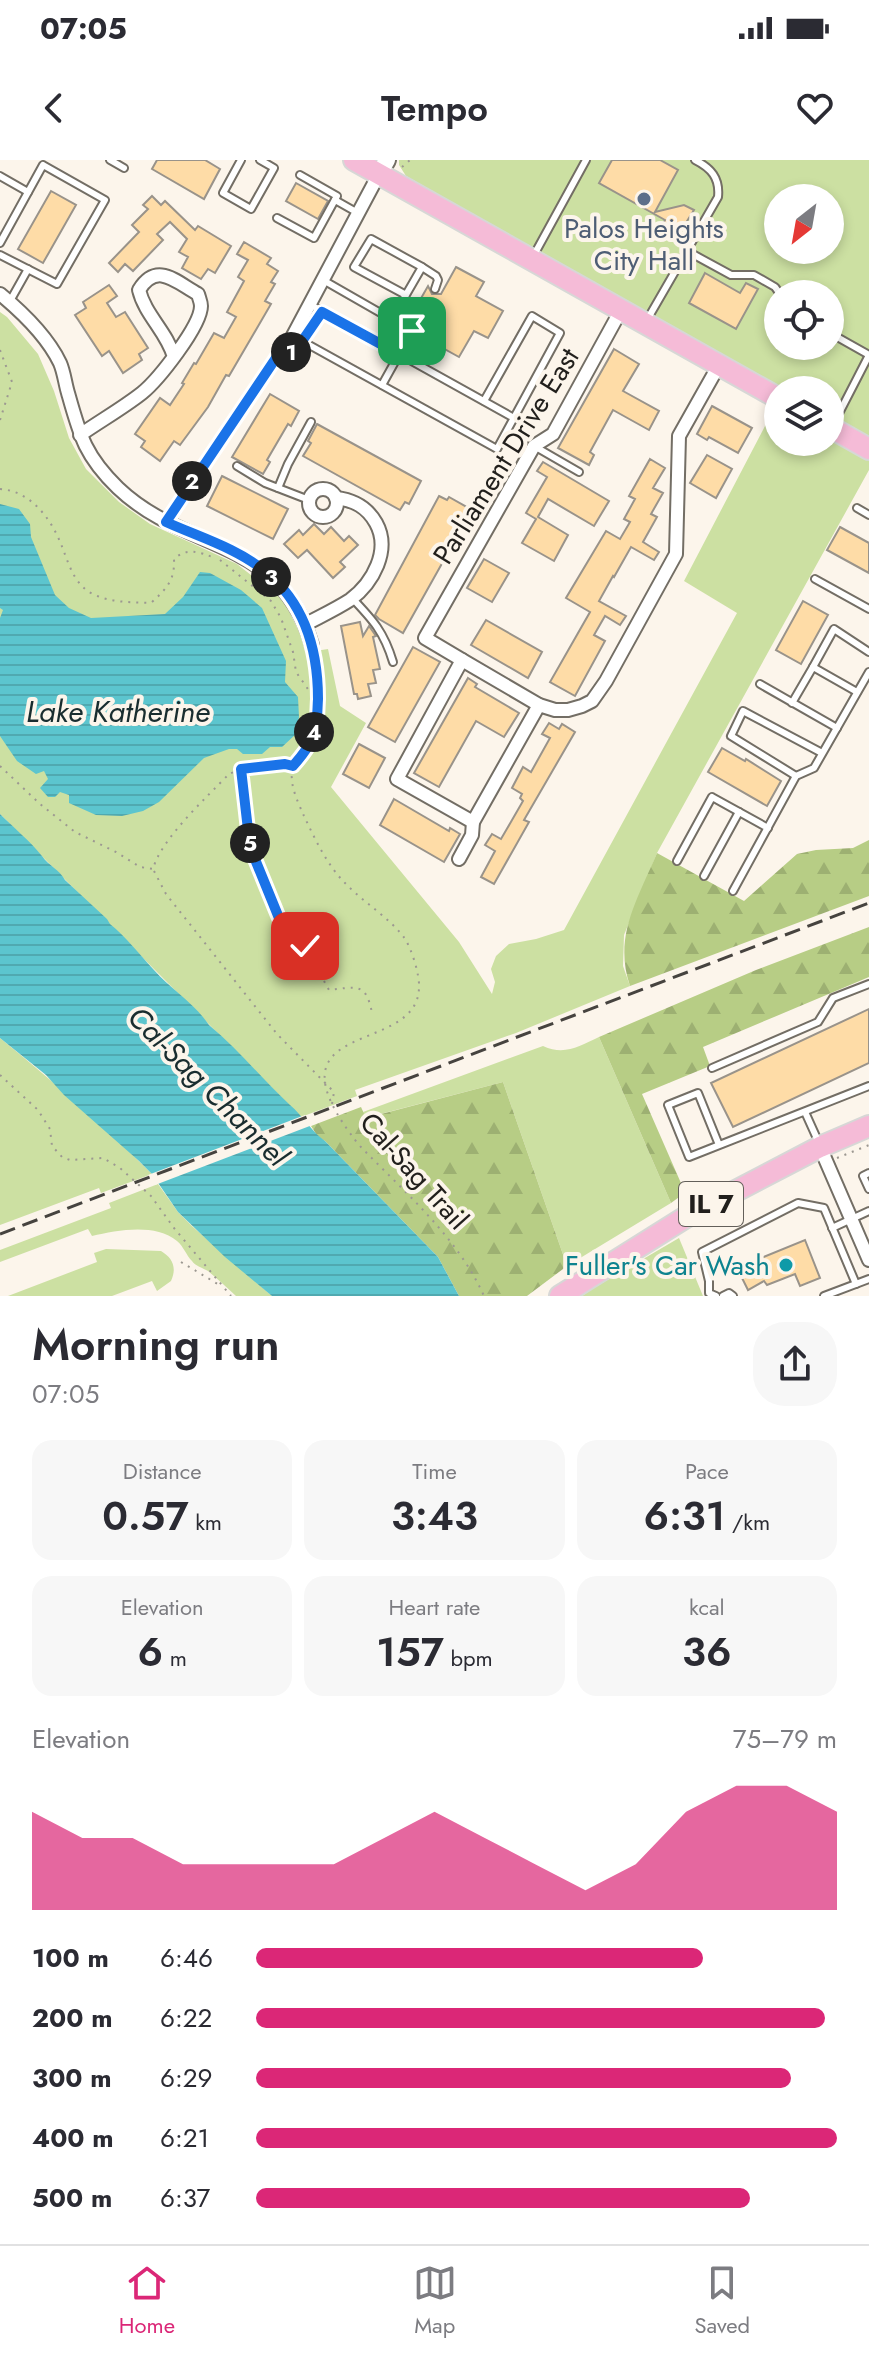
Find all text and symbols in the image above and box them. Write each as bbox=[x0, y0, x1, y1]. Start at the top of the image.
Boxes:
text: 07:05 bbox=[40, 7, 127, 50]
text: Tempo bbox=[381, 82, 488, 134]
icon: back bbox=[32, 86, 76, 130]
icon: heart bbox=[793, 86, 837, 130]
north arrow bbox=[764, 184, 844, 264]
map controls bbox=[764, 184, 844, 456]
marker: Palos Heights City Hall bbox=[635, 190, 653, 208]
place label: Palos Heights City Hall bbox=[564, 208, 724, 281]
button: locate bbox=[764, 280, 844, 360]
pin bbox=[378, 297, 446, 365]
icon: arrive bbox=[390, 309, 434, 353]
pin: 1 bbox=[271, 332, 311, 372]
text: 1 bbox=[285, 336, 297, 368]
street label: Parliament Drive East bbox=[423, 340, 589, 572]
button: layers bbox=[764, 376, 844, 456]
pin: 2 bbox=[172, 461, 212, 501]
text: 2 bbox=[185, 465, 199, 497]
pin: 3 bbox=[251, 557, 291, 597]
text: 3 bbox=[264, 561, 278, 593]
water label: Lake Katherine bbox=[26, 690, 210, 733]
pin: 4 bbox=[294, 712, 334, 752]
text: 4 bbox=[306, 716, 322, 748]
pin: 5 bbox=[230, 823, 270, 863]
text: 5 bbox=[243, 827, 257, 859]
pin bbox=[271, 912, 339, 980]
icon: check bbox=[283, 924, 327, 968]
water label: Cal-Sag Channel bbox=[118, 996, 299, 1177]
street label: Cal-Sag Trail bbox=[350, 1103, 478, 1239]
road number: IL 7 bbox=[679, 1182, 743, 1226]
place label: Fuller's Car Wash bbox=[565, 1245, 770, 1286]
marker: Fuller's Car Wash bbox=[777, 1256, 795, 1274]
text: Morning run bbox=[32, 1313, 280, 1377]
button: share bbox=[753, 1322, 837, 1406]
text: 07:05 bbox=[32, 1375, 99, 1413]
text: Distance bbox=[123, 1455, 202, 1487]
text: Time bbox=[412, 1455, 457, 1487]
text: Pace bbox=[685, 1455, 729, 1487]
text: 0.57 bbox=[102, 1487, 189, 1545]
text: 3:43 bbox=[391, 1487, 478, 1545]
text: 6:31 bbox=[644, 1487, 725, 1545]
text: km bbox=[189, 1506, 222, 1538]
text: /km bbox=[725, 1506, 770, 1538]
text: Elevation bbox=[121, 1591, 204, 1623]
text: Heart rate bbox=[389, 1591, 480, 1623]
text: kcal bbox=[689, 1591, 725, 1623]
text: 6 bbox=[137, 1623, 163, 1681]
text: 157 bbox=[376, 1623, 444, 1681]
text: 36 bbox=[682, 1623, 732, 1681]
text: m bbox=[163, 1642, 187, 1674]
text: bpm bbox=[444, 1642, 493, 1674]
text: Elevation bbox=[32, 1720, 130, 1758]
text: 75–79 m bbox=[733, 1720, 837, 1758]
text: 100 m bbox=[32, 1939, 109, 1977]
text: 6:46 bbox=[160, 1939, 213, 1977]
text: 200 m bbox=[32, 1999, 113, 2037]
text: 6:22 bbox=[160, 1999, 212, 2037]
text: 300 m bbox=[32, 2059, 112, 2097]
text: 6:29 bbox=[160, 2059, 213, 2097]
text: 400 m bbox=[32, 2119, 114, 2157]
text: 6:21 bbox=[160, 2119, 209, 2157]
text: 500 m bbox=[32, 2179, 112, 2217]
text: 6:37 bbox=[160, 2179, 210, 2217]
tab: Home bbox=[119, 2261, 175, 2341]
tab: Map bbox=[413, 2261, 457, 2341]
tab: Saved bbox=[694, 2261, 750, 2341]

